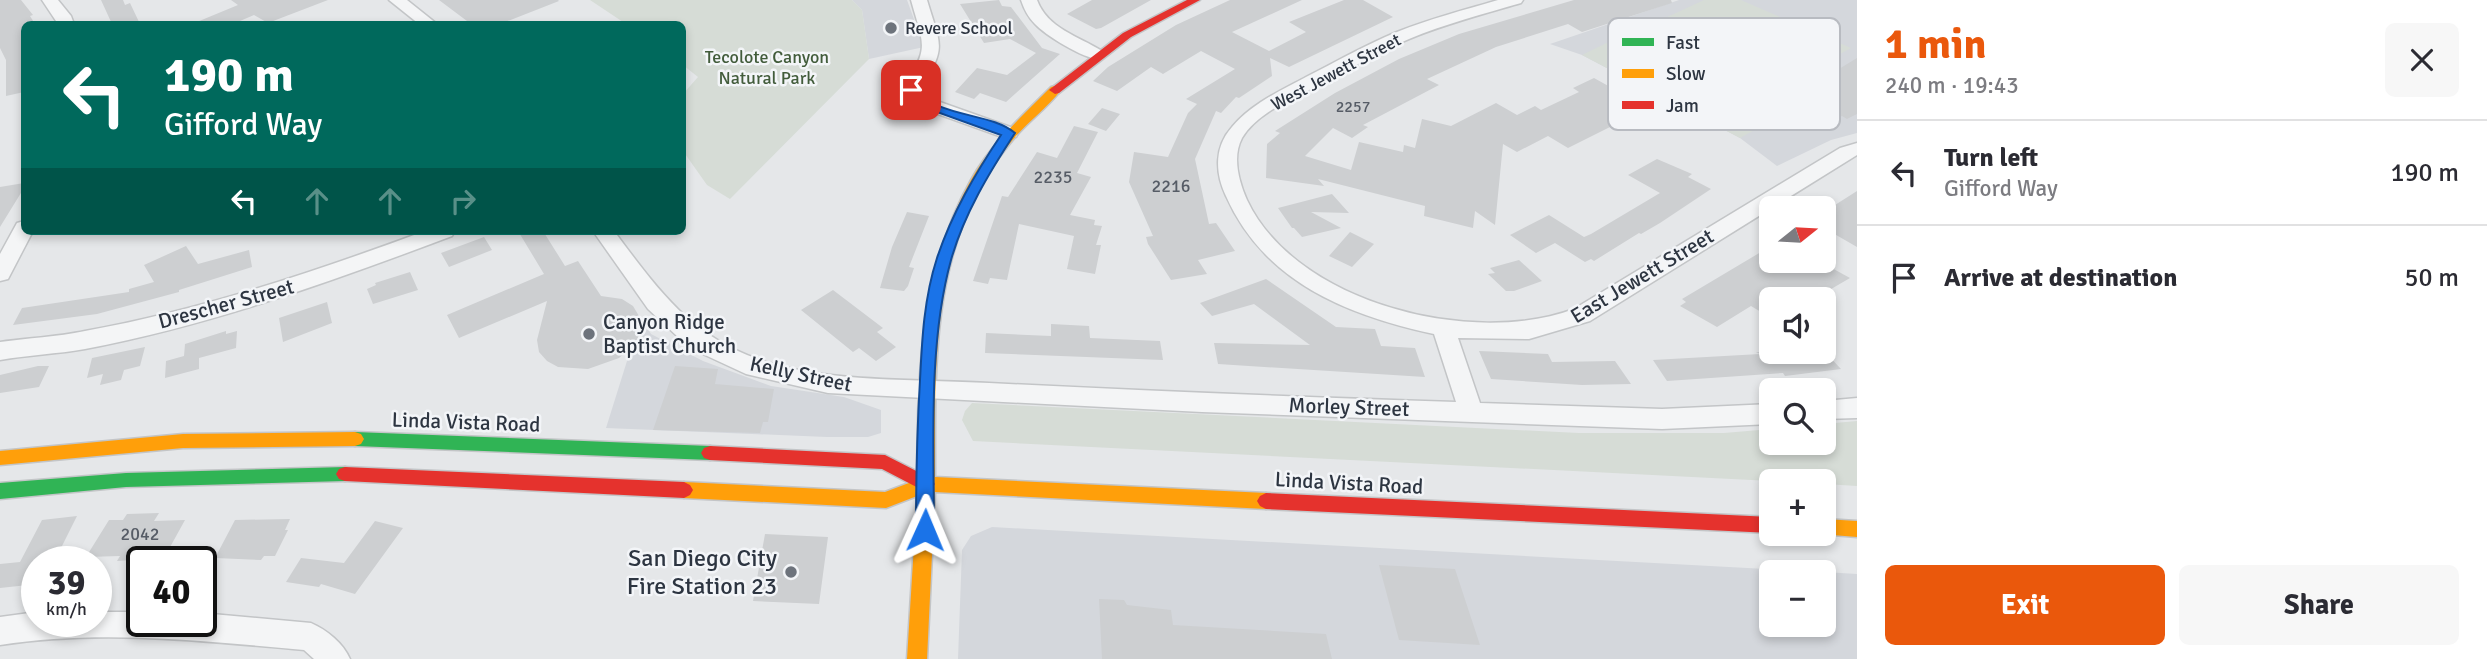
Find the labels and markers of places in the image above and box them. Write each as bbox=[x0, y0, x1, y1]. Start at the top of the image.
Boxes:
place label: Revere School bbox=[905, 17, 1013, 39]
marker: Revere School bbox=[883, 20, 899, 36]
pin bbox=[881, 60, 941, 120]
place label: Canyon Ridge Baptist Church bbox=[603, 309, 736, 359]
marker: Canyon Ridge Baptist Church bbox=[581, 326, 597, 342]
place label: San Diego City Fire Station 23 bbox=[627, 543, 777, 601]
marker: San Diego City Fire Station 23 bbox=[783, 564, 799, 580]

